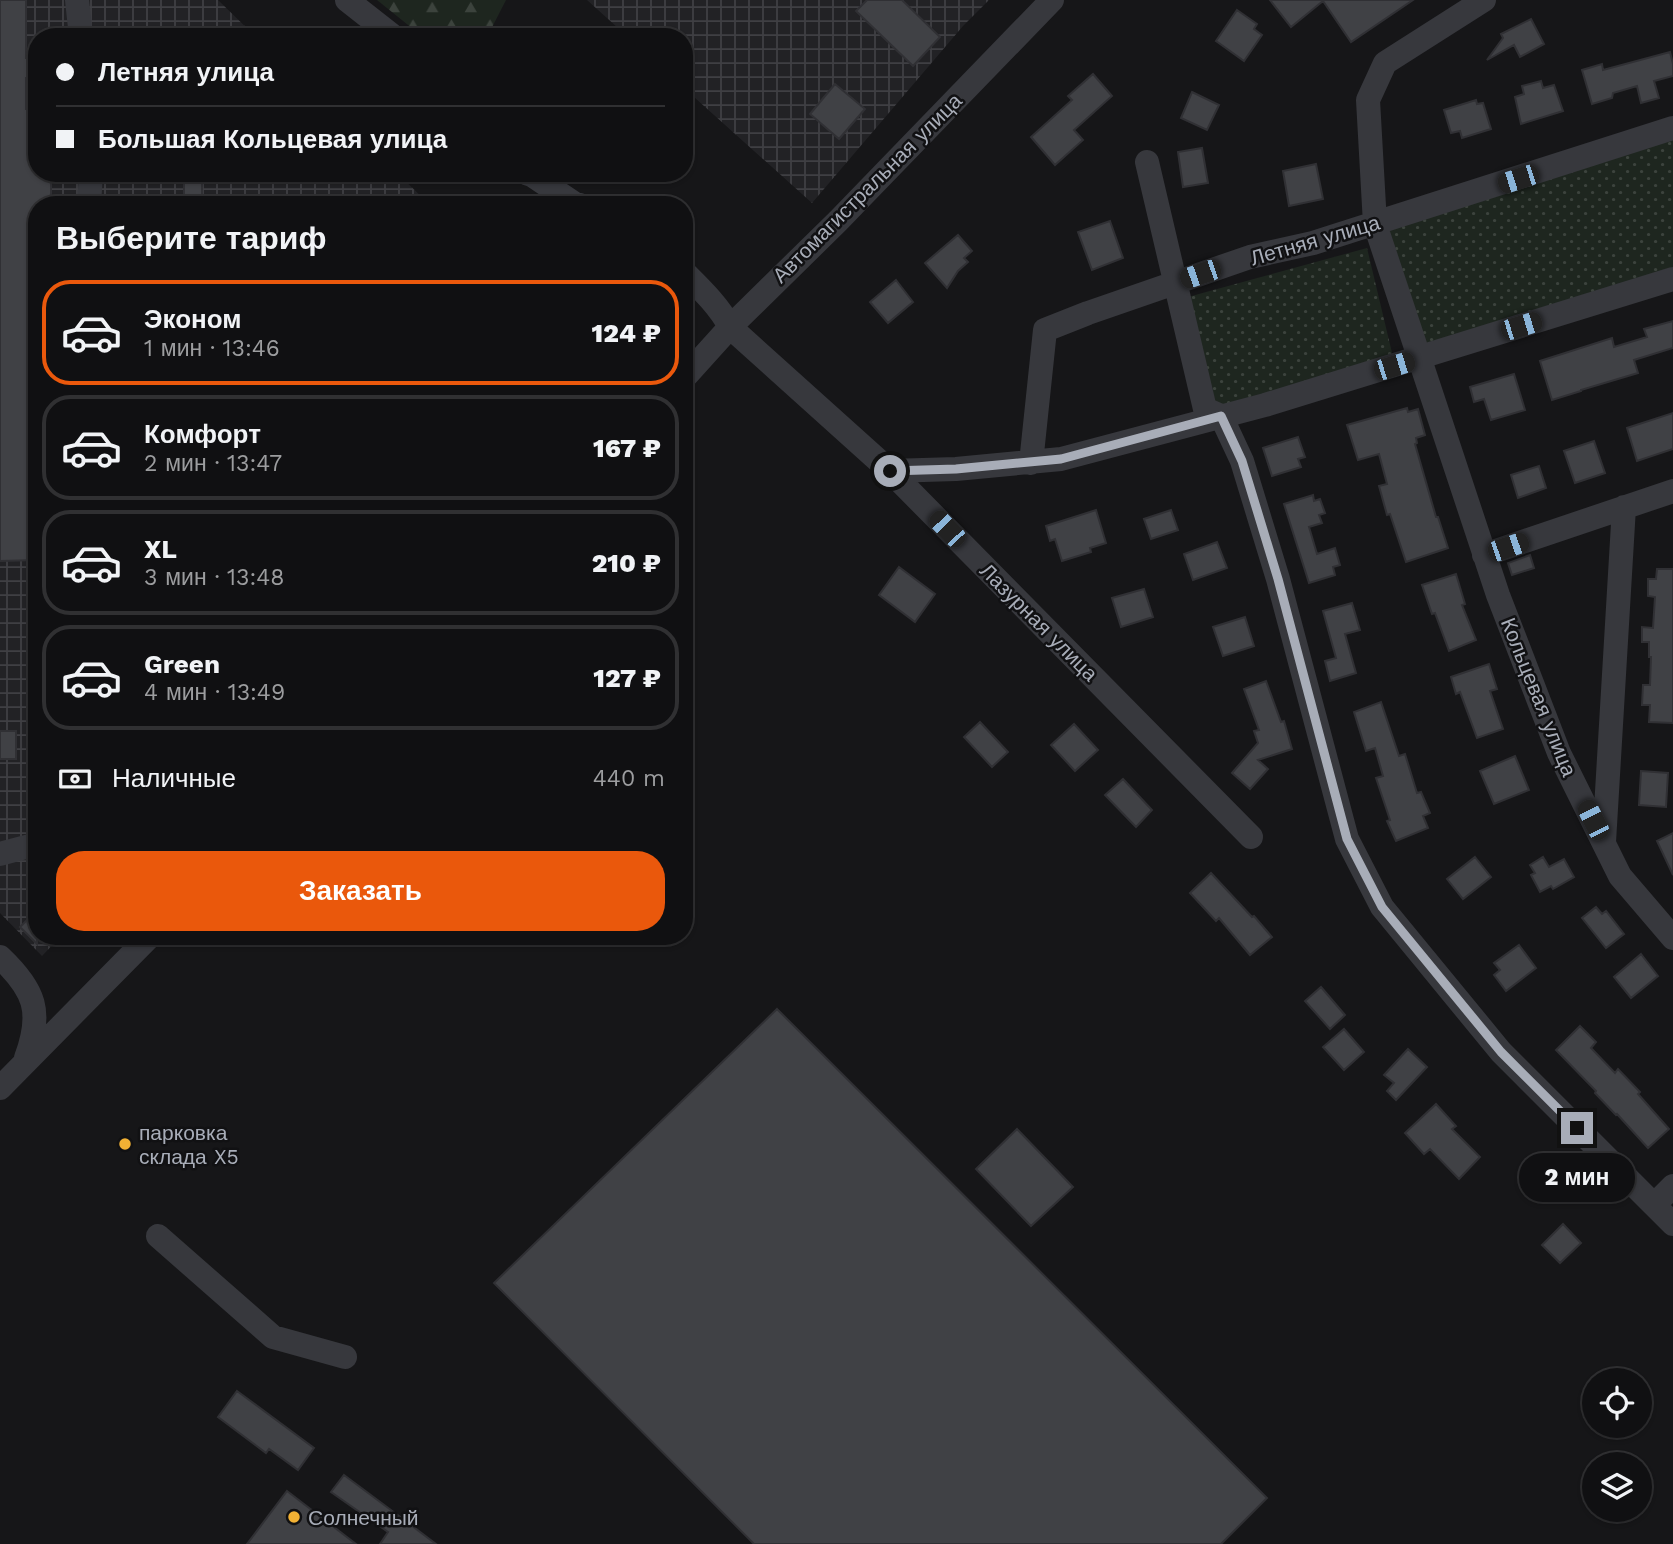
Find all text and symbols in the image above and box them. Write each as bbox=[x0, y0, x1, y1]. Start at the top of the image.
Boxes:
text: Летняя улица bbox=[98, 57, 274, 87]
street label: Автомагистральная улица bbox=[767, 88, 967, 288]
text: Большая Кольцевая улица bbox=[98, 124, 447, 154]
car bbox=[1495, 163, 1542, 195]
street label: Летняя улица bbox=[1247, 209, 1383, 270]
text: Выберите тариф bbox=[56, 219, 327, 257]
car bbox=[1177, 257, 1224, 291]
icon: car bbox=[60, 301, 123, 364]
text: Эконом bbox=[144, 304, 242, 334]
car bbox=[1498, 310, 1545, 342]
text: 124 ₽ bbox=[592, 318, 661, 348]
text: 1 мин · 13:46 bbox=[144, 335, 280, 362]
car bbox=[1371, 350, 1418, 382]
icon: car bbox=[60, 416, 123, 479]
text: Комфорт bbox=[144, 419, 261, 449]
text: 167 ₽ bbox=[593, 433, 661, 463]
text: 2 мин · 13:47 bbox=[144, 450, 282, 477]
route start bbox=[874, 455, 906, 487]
car bbox=[925, 507, 970, 551]
car bbox=[1485, 530, 1532, 564]
icon: car bbox=[60, 531, 123, 594]
text: XL bbox=[144, 534, 177, 564]
text: 210 ₽ bbox=[592, 548, 661, 578]
street label: Лазурная улица bbox=[975, 558, 1103, 686]
text: 3 мин · 13:48 bbox=[144, 564, 284, 591]
street label: Кольцевая улица bbox=[1496, 614, 1582, 780]
icon: car bbox=[60, 646, 123, 709]
text: Green bbox=[144, 649, 220, 679]
text: 127 ₽ bbox=[593, 663, 661, 693]
text: 4 мин · 13:49 bbox=[144, 679, 285, 706]
icon: cash bbox=[56, 760, 94, 798]
text: Наличные bbox=[112, 763, 236, 793]
text: 440 m bbox=[593, 765, 665, 792]
car bbox=[1575, 797, 1612, 843]
button: Заказать bbox=[56, 851, 665, 931]
route end bbox=[1561, 1112, 1593, 1144]
place label: парковка склада X5 bbox=[139, 1120, 239, 1169]
marker: парковка склада X5 bbox=[117, 1136, 133, 1152]
callout: 2 мин bbox=[1519, 1152, 1635, 1202]
text: 2 мин bbox=[1544, 1164, 1610, 1191]
map controls bbox=[1582, 1368, 1652, 1522]
button: locate bbox=[1582, 1368, 1652, 1438]
button: layers bbox=[1582, 1452, 1652, 1522]
place label: Солнечный bbox=[308, 1505, 419, 1530]
marker: Солнечный bbox=[286, 1509, 302, 1525]

